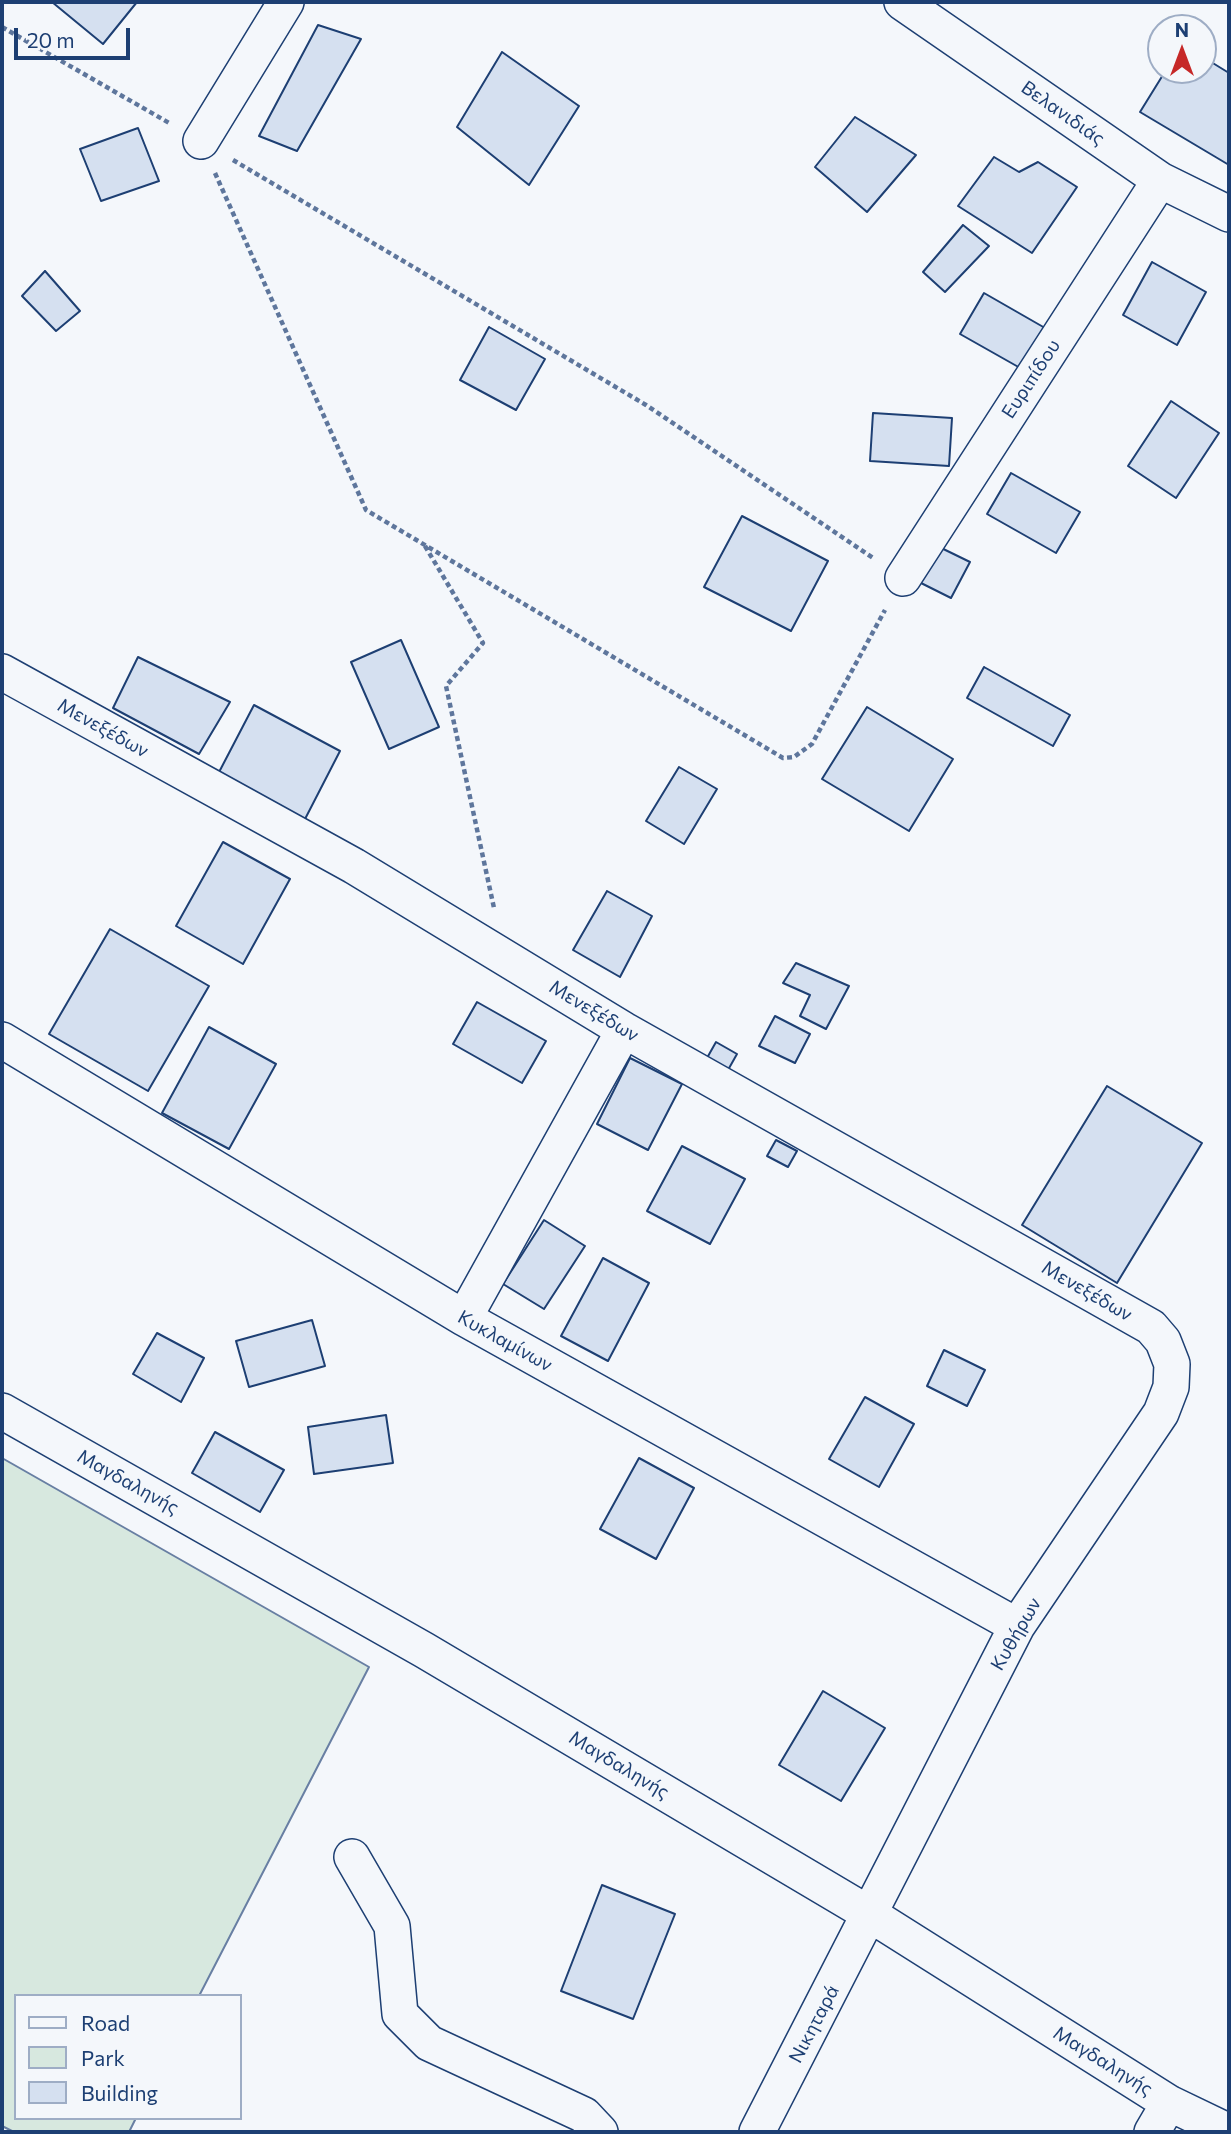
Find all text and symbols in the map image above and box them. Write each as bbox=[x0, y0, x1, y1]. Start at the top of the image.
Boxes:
scale bar bbox=[18, 14, 133, 58]
north arrow bbox=[1147, 14, 1217, 84]
text: N bbox=[1175, 18, 1189, 41]
text: 20 m bbox=[27, 27, 75, 52]
street label: Βελανιδιάς bbox=[1017, 76, 1109, 150]
street label: Ευριπίδου bbox=[997, 335, 1065, 423]
street label: Μενεξέδων bbox=[54, 694, 152, 762]
street label: Μενεξέδων bbox=[545, 975, 643, 1047]
street label: Μενεξέδων bbox=[1038, 1256, 1136, 1326]
street label: Κυκλαμίνων bbox=[454, 1306, 556, 1376]
street label: Μαγδαληνής bbox=[73, 1445, 183, 1519]
street label: Κυθήρων bbox=[986, 1594, 1046, 1674]
street label: Μαγδαληνής bbox=[565, 1726, 673, 1804]
street label: Νικηταρά bbox=[784, 1981, 844, 2067]
legend bbox=[14, 1994, 242, 2120]
text: Road bbox=[81, 2010, 130, 2035]
street label: Μαγδαληνής bbox=[1049, 2021, 1157, 2101]
text: Park bbox=[81, 2045, 125, 2070]
text: Building bbox=[81, 2080, 158, 2105]

